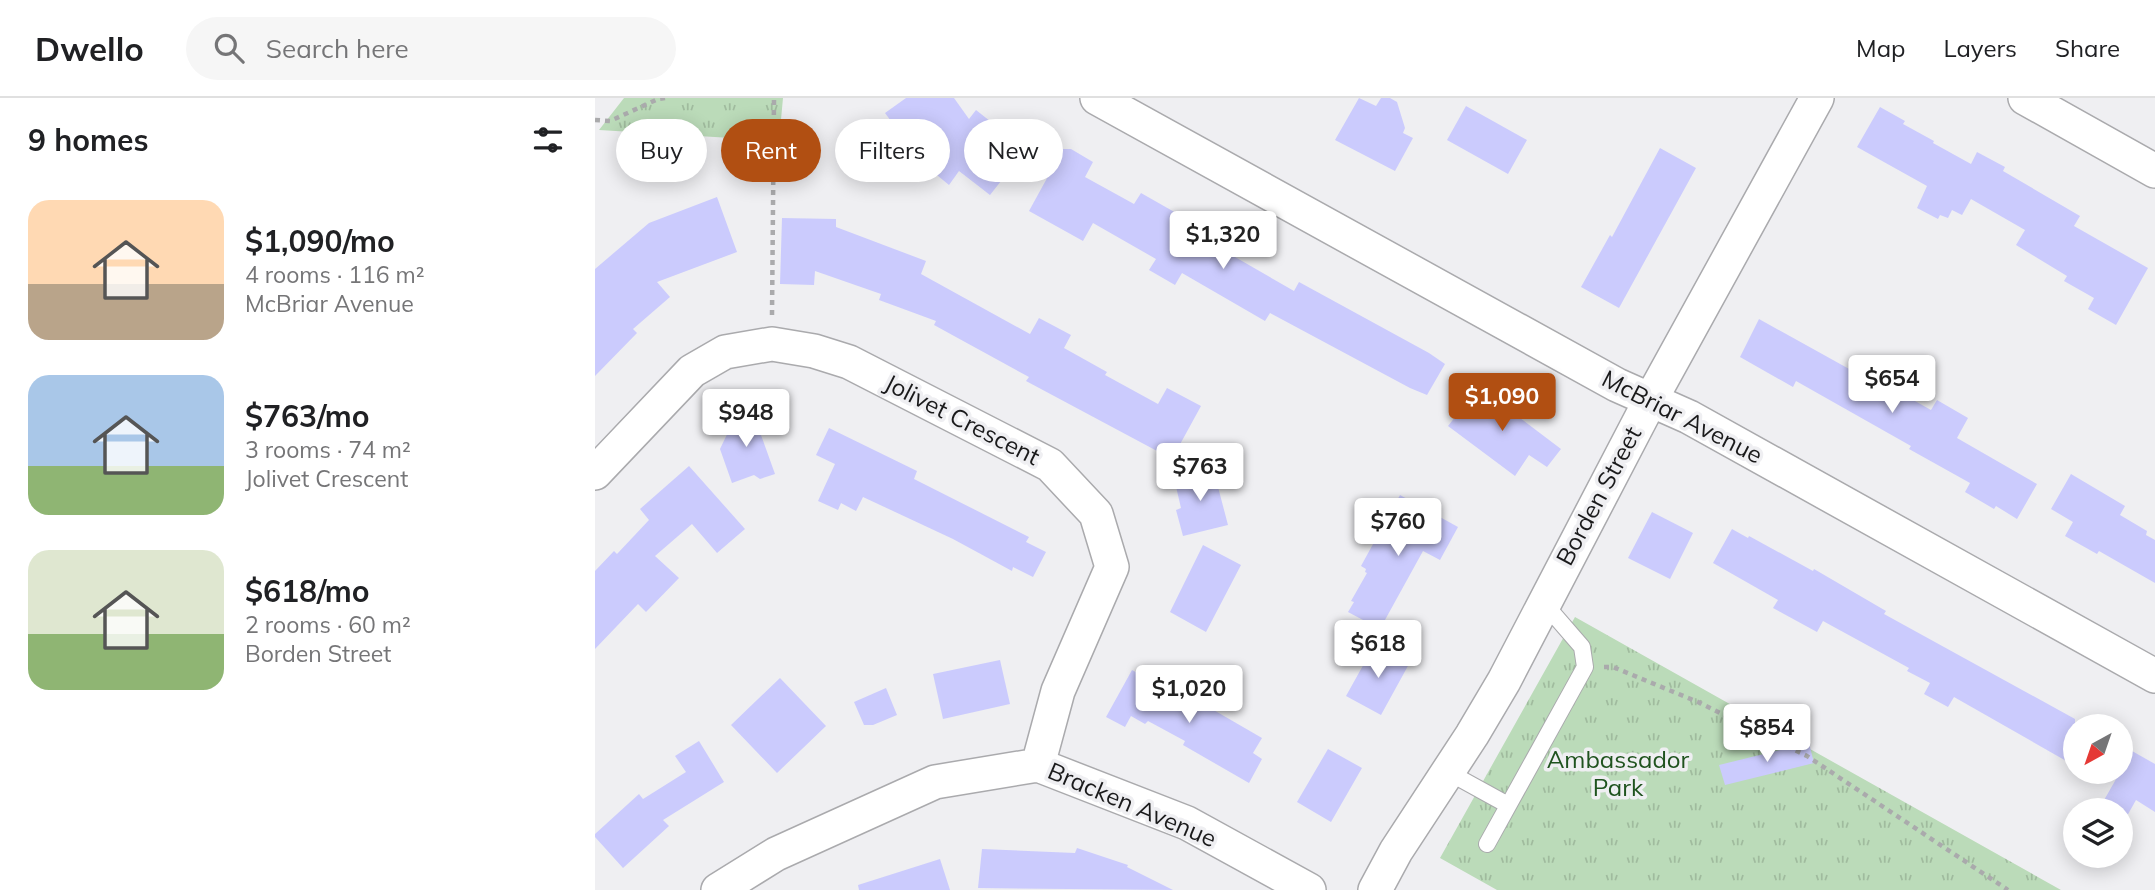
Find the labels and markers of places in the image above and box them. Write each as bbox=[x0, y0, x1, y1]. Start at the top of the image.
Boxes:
pin: $1,320 bbox=[1166, 212, 1280, 271]
pin: $654 bbox=[1851, 356, 1933, 415]
pin: $1,090 bbox=[1445, 374, 1559, 433]
pin: $948 bbox=[705, 390, 787, 449]
pin: $763 bbox=[1159, 444, 1241, 503]
pin: $760 bbox=[1357, 498, 1439, 558]
pin: $618 bbox=[1337, 620, 1419, 680]
pin: $1,020 bbox=[1132, 666, 1246, 725]
pin: $854 bbox=[1726, 704, 1808, 764]

